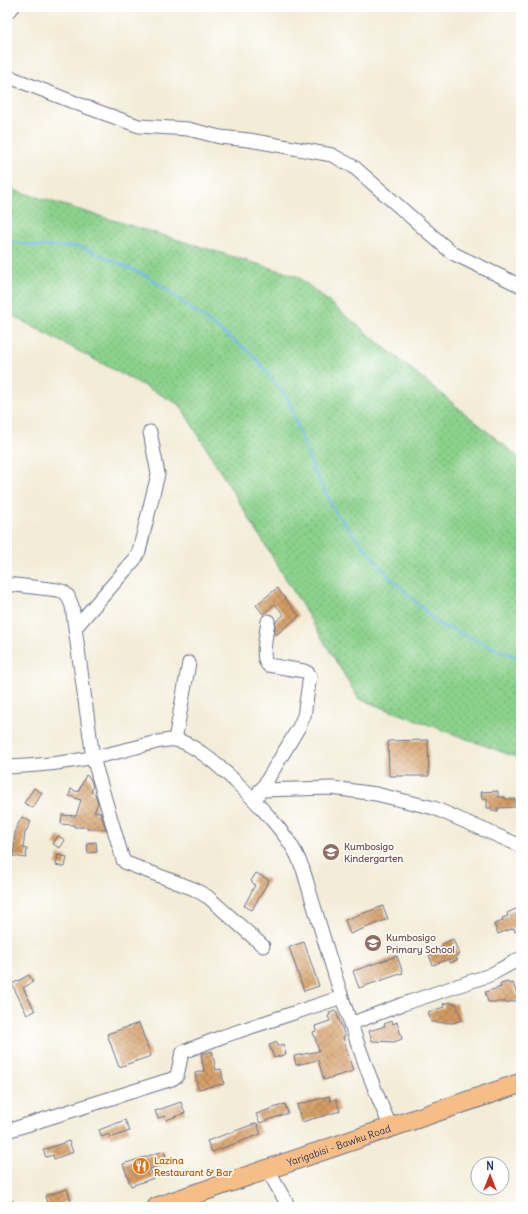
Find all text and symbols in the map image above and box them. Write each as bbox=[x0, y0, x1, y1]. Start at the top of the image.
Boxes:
place label: Kumbosigo Kindergarten bbox=[344, 840, 403, 865]
school or university icon: Kumbosigo Kindergarten bbox=[321, 842, 341, 862]
place label: Kumbosigo Primary School bbox=[386, 931, 455, 956]
school or university icon: Kumbosigo Primary School bbox=[363, 933, 383, 953]
street label: Yarigabisi - Bawku Road bbox=[285, 1122, 393, 1169]
place label: Lazina Restaurant & Bar bbox=[154, 1154, 233, 1179]
restaurant icon: Lazina Restaurant & Bar bbox=[131, 1156, 151, 1176]
north arrow bbox=[470, 1156, 510, 1196]
text: N bbox=[486, 1159, 494, 1173]

